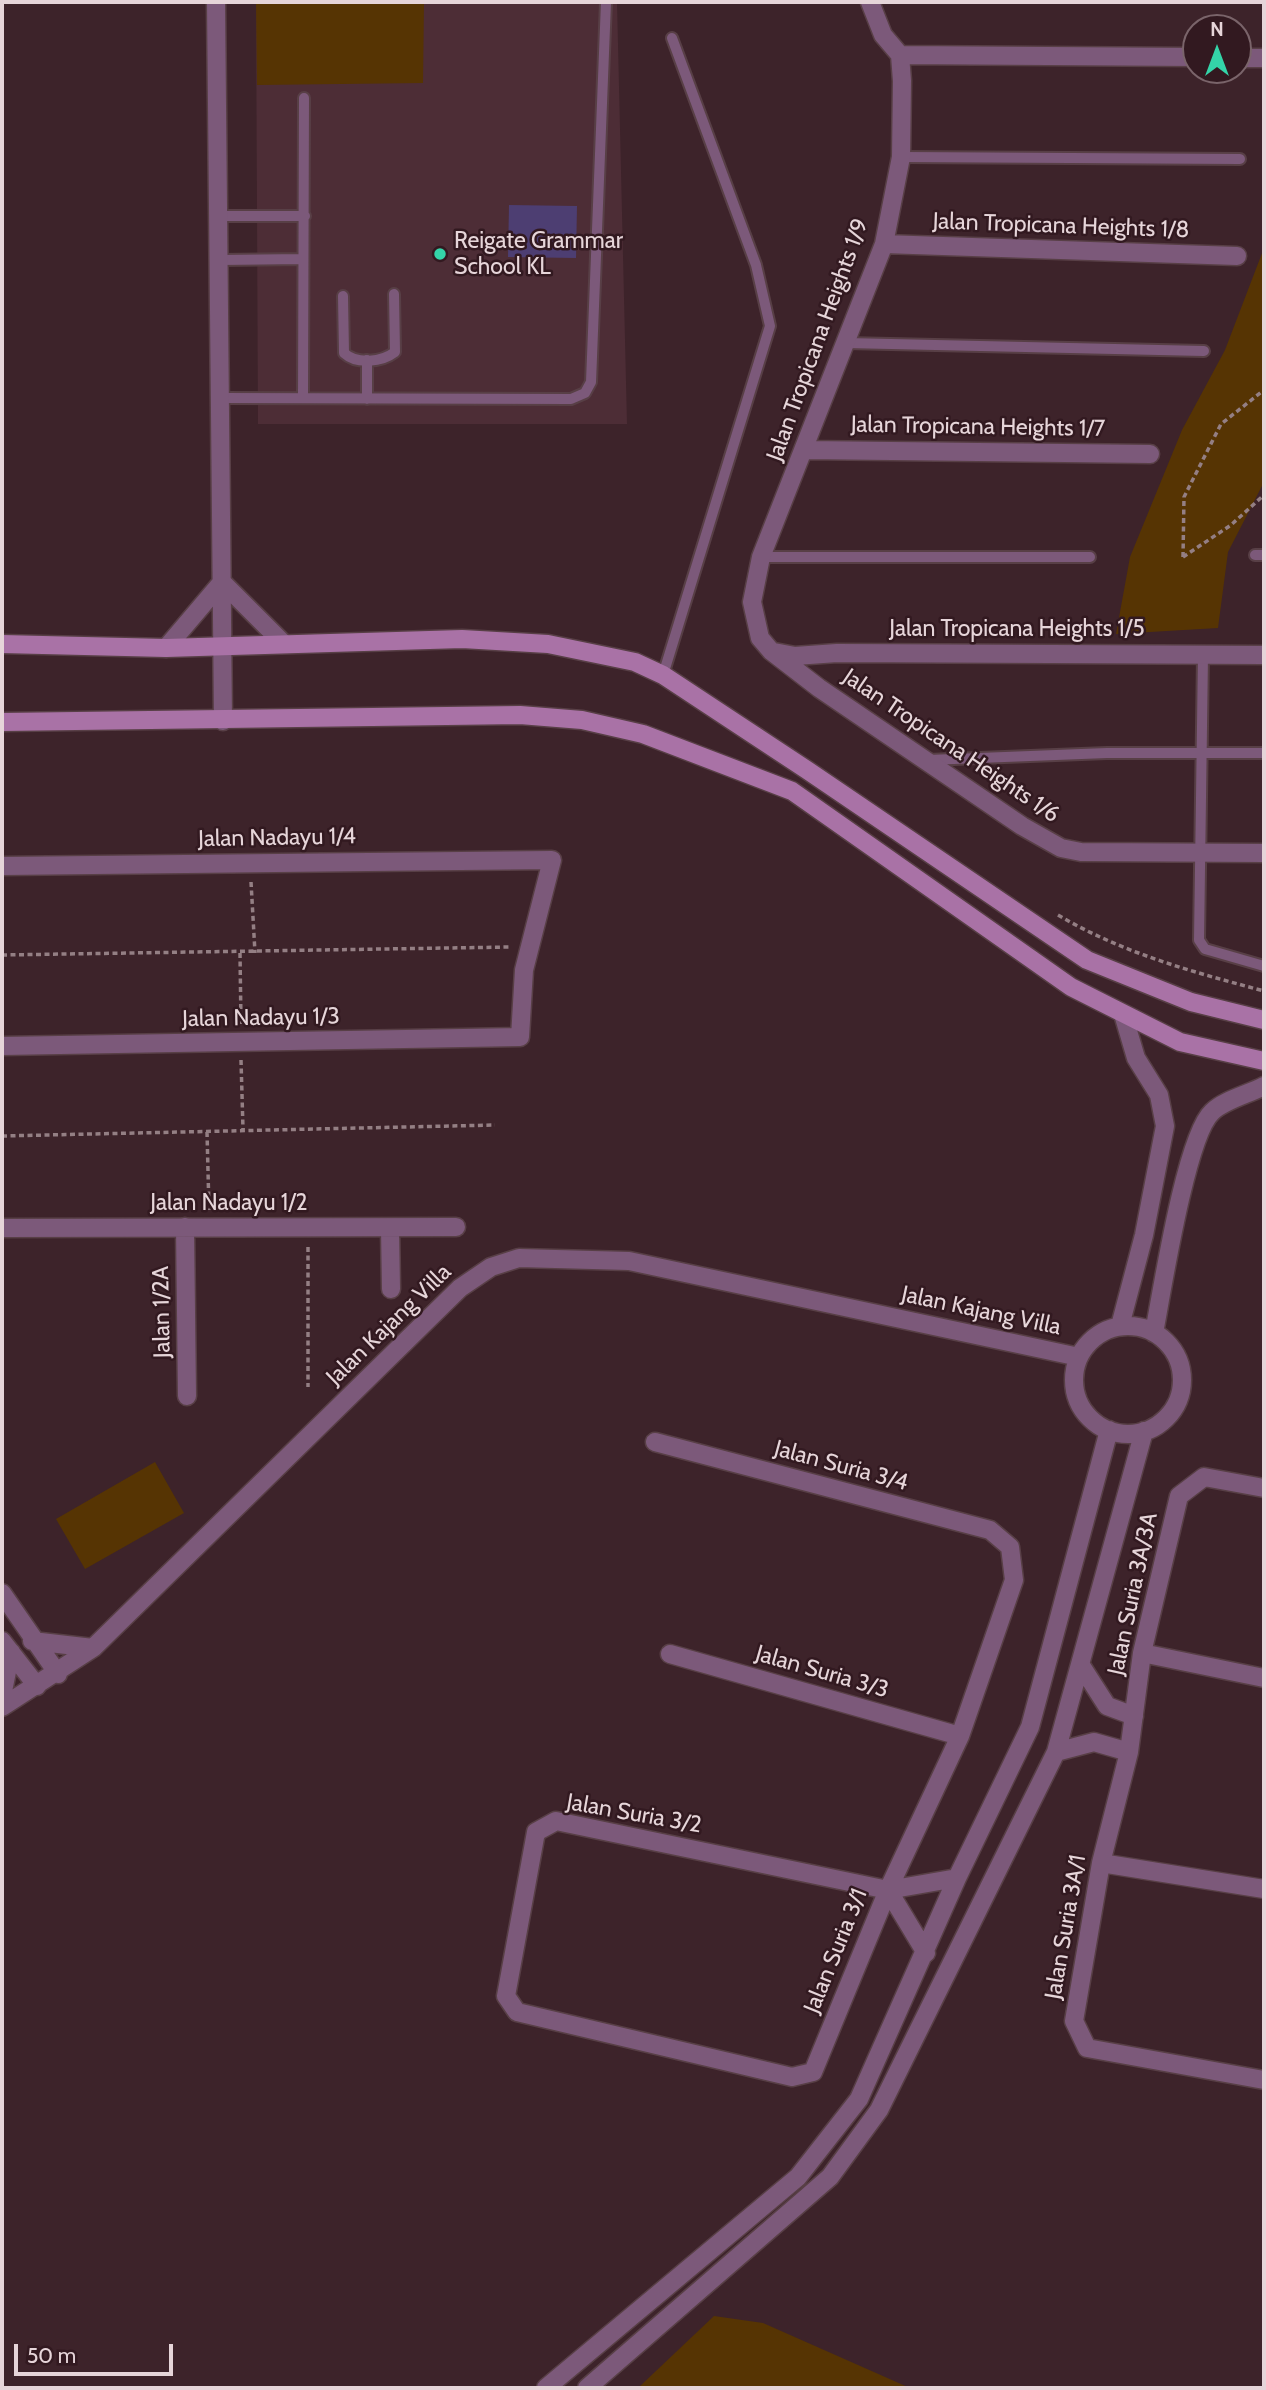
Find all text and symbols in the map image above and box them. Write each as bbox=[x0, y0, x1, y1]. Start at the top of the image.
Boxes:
north arrow bbox=[1182, 14, 1252, 84]
text: N bbox=[1210, 18, 1224, 41]
street label: Jalan Tropicana Heights 1/8 bbox=[932, 208, 1190, 244]
street label: Jalan Tropicana Heights 1/9 bbox=[761, 215, 875, 465]
place label: Reigate Grammar School KL bbox=[454, 227, 623, 281]
marker: Reigate Grammar School KL bbox=[432, 246, 448, 262]
street label: Jalan Tropicana Heights 1/7 bbox=[851, 411, 1105, 443]
street label: Jalan Tropicana Heights 1/5 bbox=[889, 615, 1145, 643]
street label: Jalan Tropicana Heights 1/6 bbox=[837, 663, 1065, 829]
street label: Jalan Nadayu 1/4 bbox=[198, 823, 356, 853]
street label: Jalan Nadayu 1/3 bbox=[182, 1003, 340, 1033]
street label: Jalan Nadayu 1/2 bbox=[150, 1189, 308, 1217]
street label: Jalan Kajang Villa bbox=[321, 1259, 457, 1391]
street label: Jalan 1/2A bbox=[147, 1266, 177, 1358]
street label: Jalan Kajang Villa bbox=[899, 1281, 1063, 1341]
street label: Jalan Suria 3/4 bbox=[771, 1435, 911, 1497]
street label: Jalan Suria 3A/3A bbox=[1102, 1510, 1164, 1678]
street label: Jalan Suria 3/3 bbox=[752, 1640, 892, 1704]
street label: Jalan Suria 3/2 bbox=[564, 1789, 704, 1839]
street label: Jalan Suria 3A/1 bbox=[1040, 1853, 1092, 2001]
street label: Jalan Suria 3/1 bbox=[798, 1885, 874, 2017]
scale bar bbox=[18, 2330, 177, 2374]
text: 50 m bbox=[27, 2343, 76, 2368]

